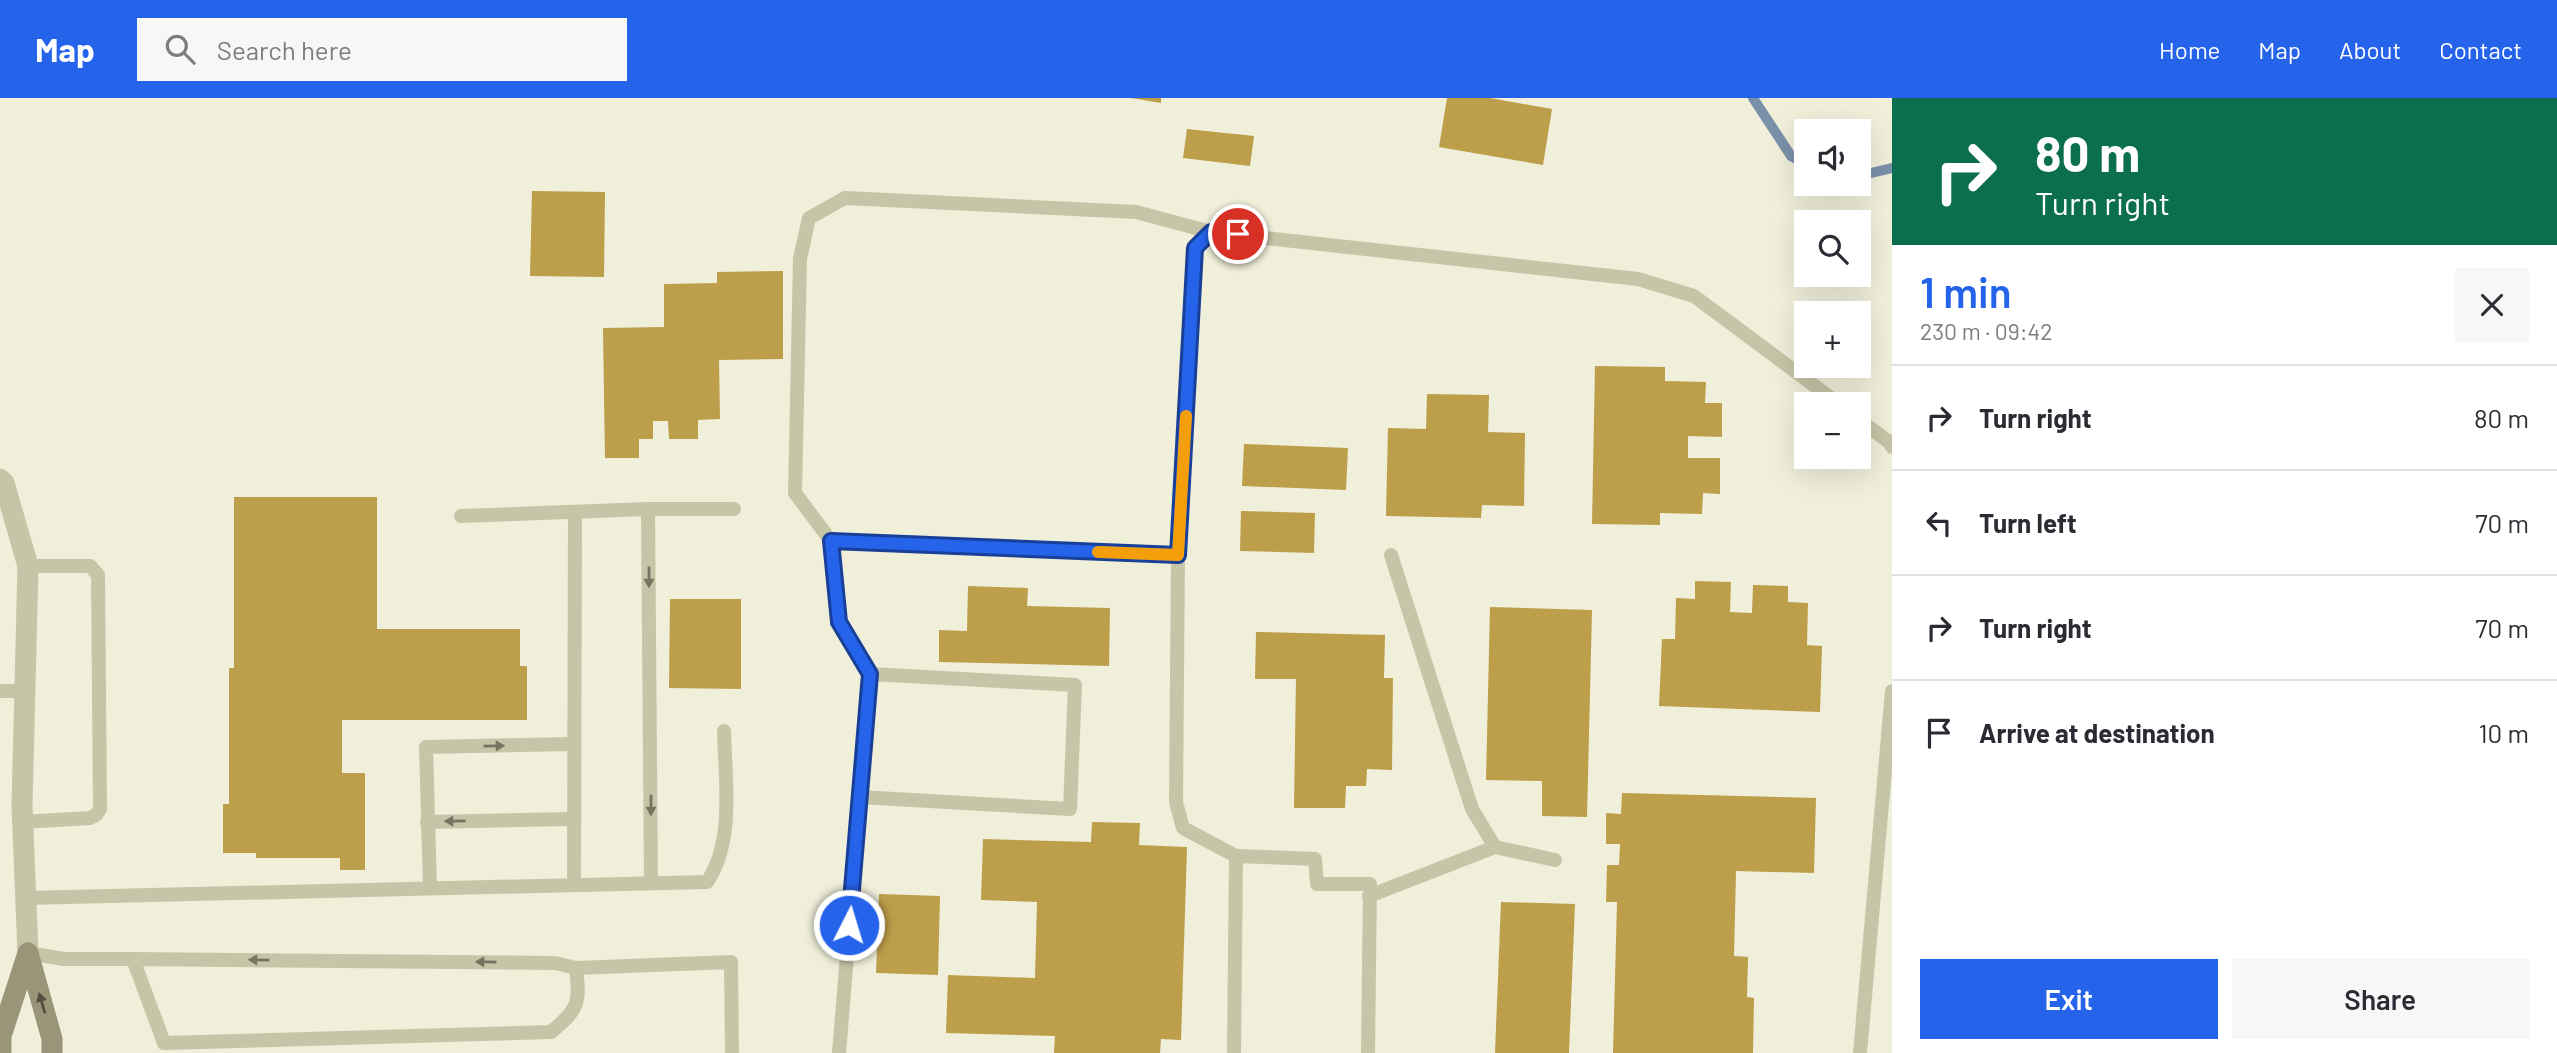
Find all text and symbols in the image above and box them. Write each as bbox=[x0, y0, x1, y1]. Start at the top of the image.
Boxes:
search box bbox=[137, 18, 627, 81]
text: Map bbox=[35, 29, 95, 69]
icon: search bbox=[161, 30, 199, 68]
text: Search here bbox=[217, 34, 352, 65]
text: Home bbox=[2159, 35, 2220, 64]
text: Map bbox=[2258, 35, 2301, 64]
text: About bbox=[2339, 35, 2401, 64]
text: Contact bbox=[2439, 35, 2522, 64]
map controls bbox=[1794, 119, 1871, 469]
button: sound bbox=[1794, 119, 1871, 196]
text: 80 m bbox=[2035, 123, 2140, 182]
icon: right bbox=[1920, 126, 2011, 217]
text: Turn right bbox=[2035, 183, 2170, 221]
pin bbox=[1208, 204, 1268, 264]
button: search bbox=[1794, 210, 1871, 287]
icon: arrive bbox=[1219, 215, 1257, 253]
text: 1 min bbox=[1920, 266, 2012, 316]
button: close bbox=[2455, 268, 2529, 342]
button: + bbox=[1794, 301, 1871, 378]
text: 230 m · 09:42 bbox=[1920, 317, 2052, 345]
button: − bbox=[1794, 392, 1871, 469]
icon: right bbox=[1920, 399, 1958, 437]
text: Turn right bbox=[1979, 402, 2092, 433]
text: 80 m bbox=[2474, 402, 2529, 433]
icon: left bbox=[1920, 504, 1958, 542]
text: Turn left bbox=[1979, 507, 2077, 538]
text: 70 m bbox=[2475, 507, 2529, 538]
one-way arrow bbox=[643, 566, 655, 588]
icon: right bbox=[1920, 609, 1958, 647]
text: Turn right bbox=[1979, 612, 2092, 643]
text: 70 m bbox=[2475, 612, 2529, 643]
icon: arrive bbox=[1920, 714, 1958, 752]
text: Arrive at destination bbox=[1979, 717, 2215, 748]
text: 10 m bbox=[2479, 717, 2529, 748]
one-way arrow bbox=[484, 740, 506, 751]
one-way arrow bbox=[645, 794, 657, 816]
one-way arrow bbox=[444, 816, 466, 827]
position arrow bbox=[812, 888, 886, 962]
one-way arrow bbox=[248, 954, 270, 966]
one-way arrow bbox=[475, 956, 497, 968]
button: Exit bbox=[1920, 959, 2218, 1039]
button: Share bbox=[2232, 959, 2529, 1039]
one-way arrow bbox=[36, 991, 47, 1013]

